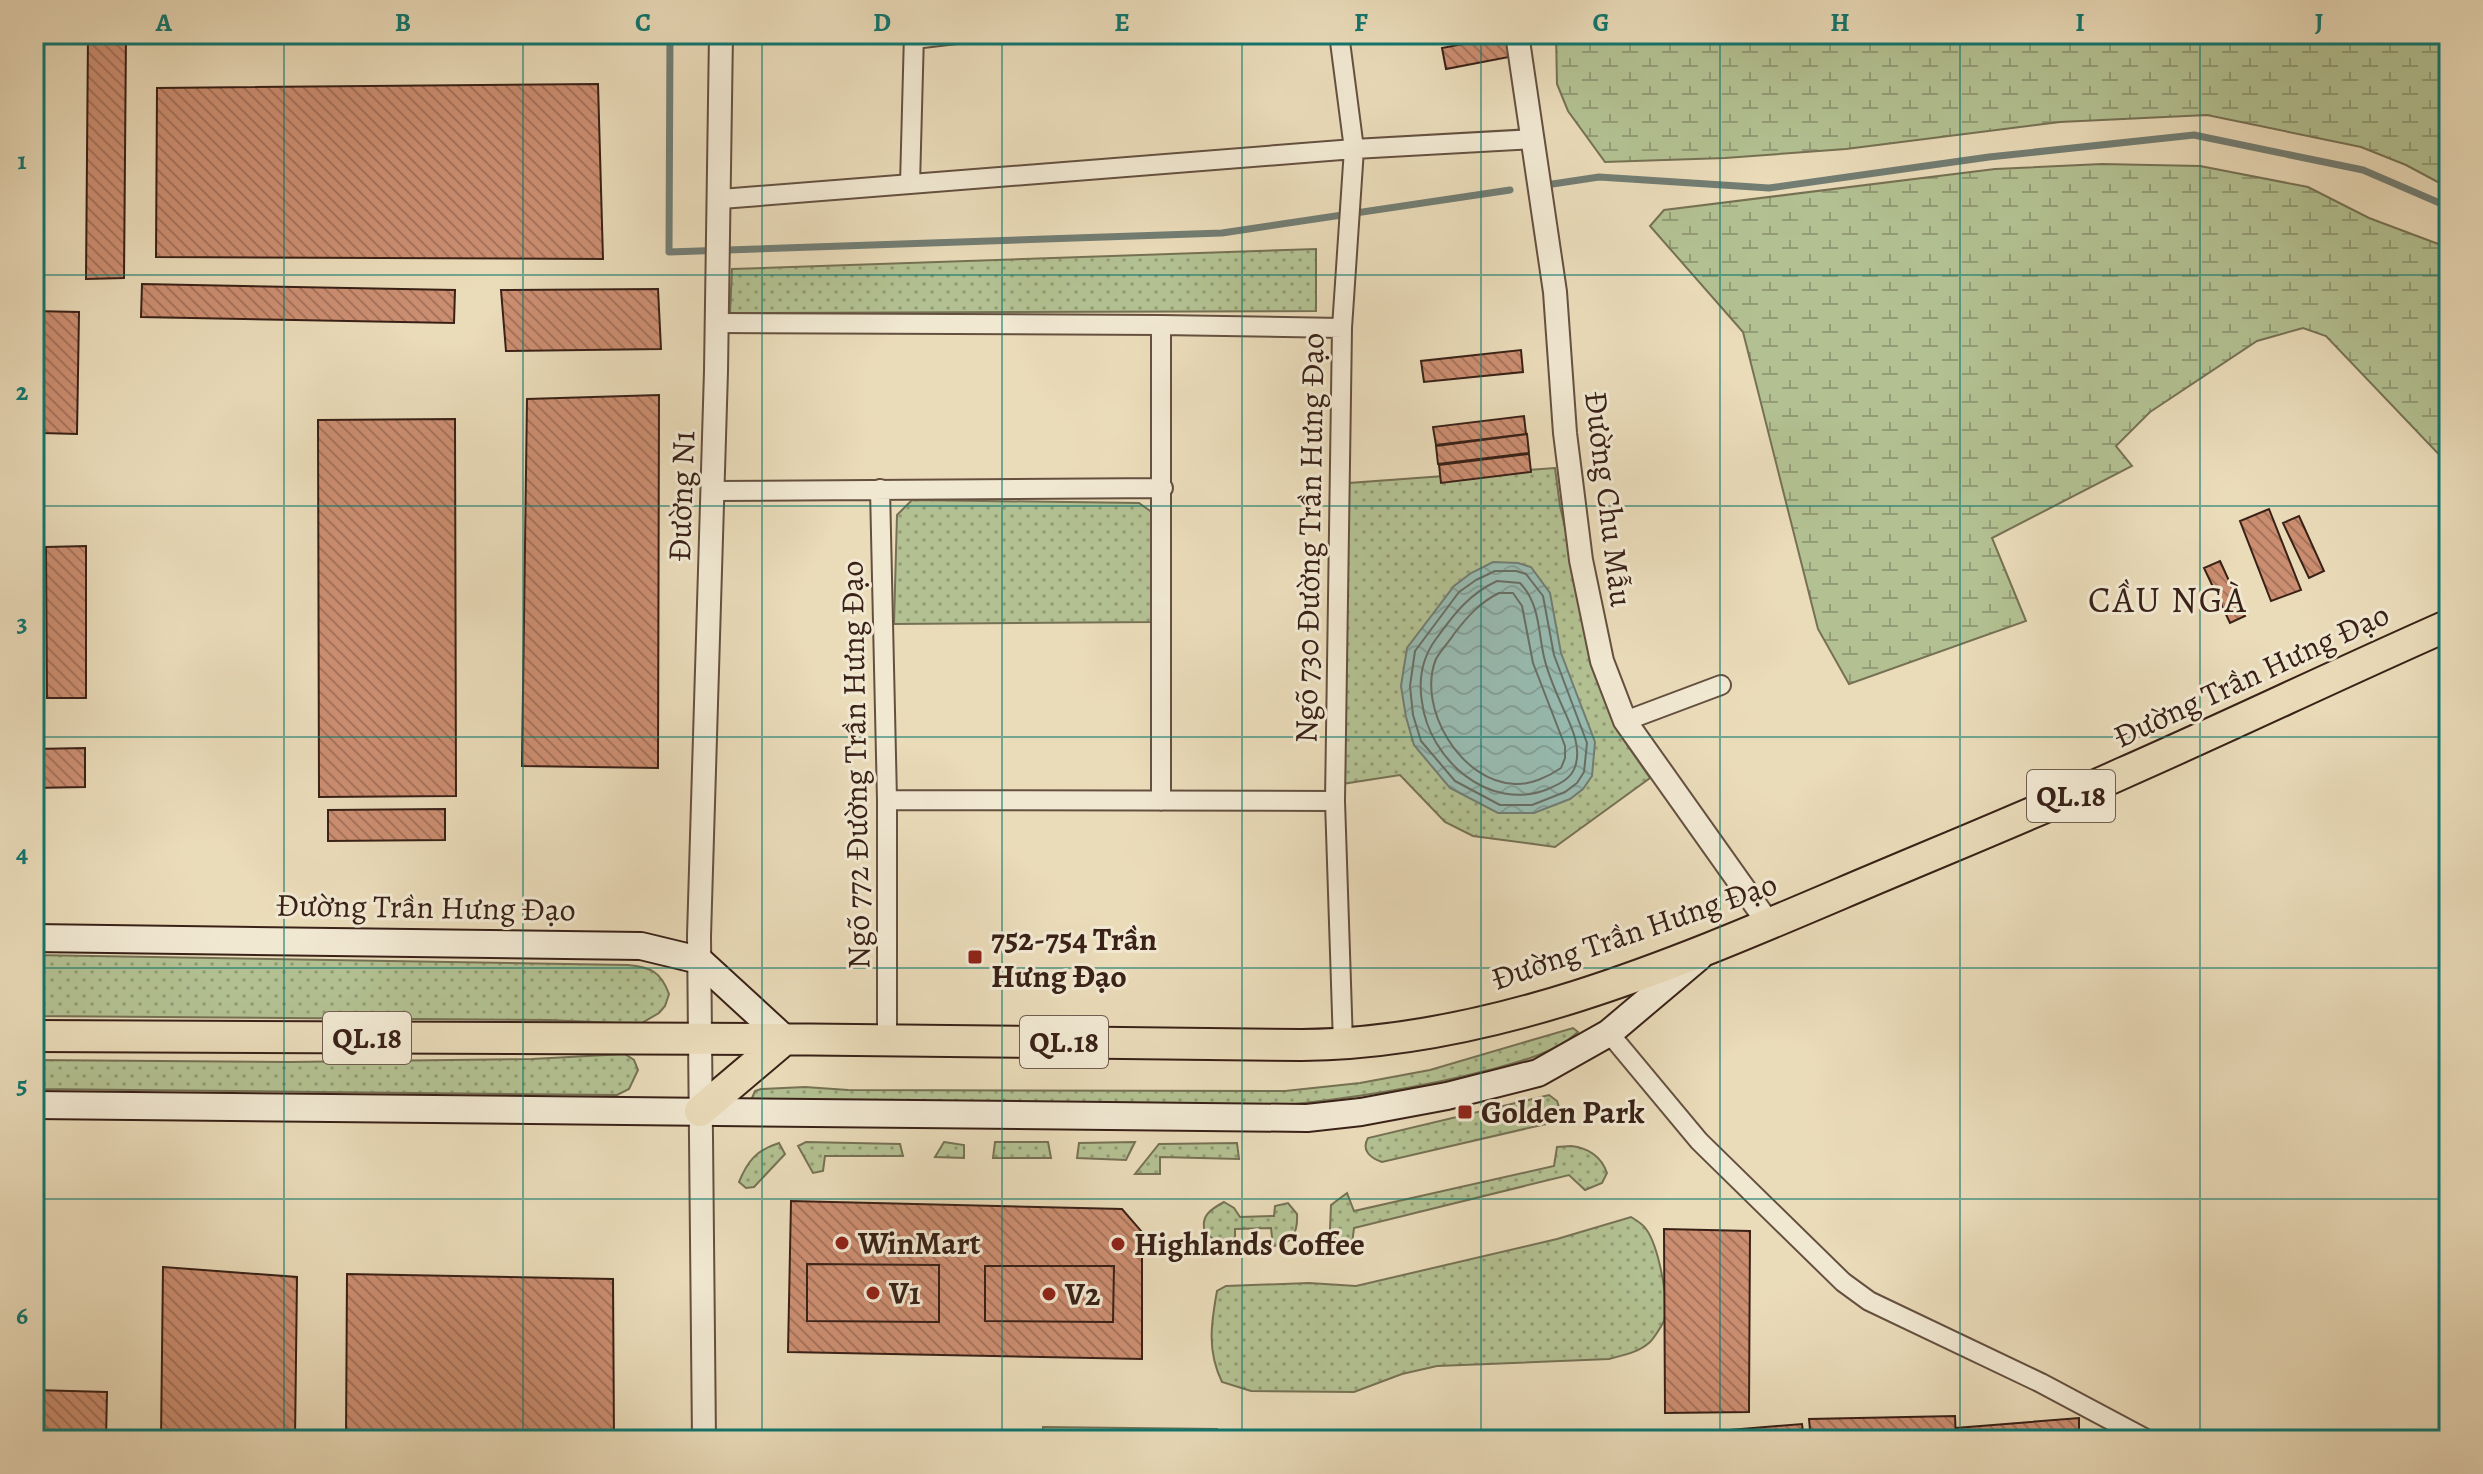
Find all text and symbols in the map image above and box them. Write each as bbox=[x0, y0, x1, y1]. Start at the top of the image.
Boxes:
text: A bbox=[155, 5, 173, 40]
text: B bbox=[395, 5, 411, 40]
text: C bbox=[635, 5, 651, 40]
text: D bbox=[873, 5, 891, 40]
text: E bbox=[1114, 5, 1130, 40]
text: F bbox=[1354, 5, 1368, 40]
text: G bbox=[1592, 5, 1610, 40]
text: H bbox=[1830, 5, 1850, 40]
text: I bbox=[2075, 5, 2085, 40]
text: J bbox=[2315, 5, 2323, 40]
text: 1 bbox=[17, 143, 27, 178]
street label: Ngõ 730 Đường Trần Hưng Đạo bbox=[1283, 332, 1335, 744]
text: 2 bbox=[16, 374, 29, 409]
street label: Đường Chu Mẫu bbox=[1574, 389, 1644, 610]
street label: Đường N1 bbox=[657, 430, 705, 562]
street label: Ngõ 772 Đường Trần Hưng Đạo bbox=[829, 560, 881, 970]
district label: CẦU NGÀ bbox=[2088, 575, 2248, 624]
street label: Đường Trần Hưng Đạo bbox=[2106, 592, 2396, 758]
text: 3 bbox=[16, 605, 28, 640]
road number: QL.18 bbox=[2027, 770, 2115, 822]
text: 4 bbox=[16, 836, 28, 871]
street label: Đường Trần Hưng Đạo bbox=[1485, 861, 1783, 1001]
street label: Đường Trần Hưng Đạo bbox=[276, 882, 576, 932]
place label: 752-754 Trần Hưng Đạo bbox=[991, 917, 1157, 998]
marker: 752-754 Trần Hưng Đạo bbox=[966, 948, 984, 966]
road number: QL.18 bbox=[323, 1012, 411, 1064]
road number: QL.18 bbox=[1020, 1016, 1108, 1068]
text: 5 bbox=[16, 1067, 28, 1102]
place label: Golden Park bbox=[1481, 1090, 1645, 1134]
marker: Golden Park bbox=[1456, 1103, 1474, 1121]
place label: WinMart bbox=[857, 1221, 981, 1265]
place label: Highlands Coffee bbox=[1134, 1222, 1365, 1266]
marker: WinMart bbox=[833, 1234, 851, 1252]
marker: Highlands Coffee bbox=[1109, 1235, 1127, 1253]
place label: V1 bbox=[888, 1271, 920, 1315]
place label: V2 bbox=[1064, 1272, 1100, 1316]
marker: V1 bbox=[864, 1284, 882, 1302]
marker: V2 bbox=[1040, 1285, 1058, 1303]
text: 6 bbox=[16, 1298, 28, 1333]

